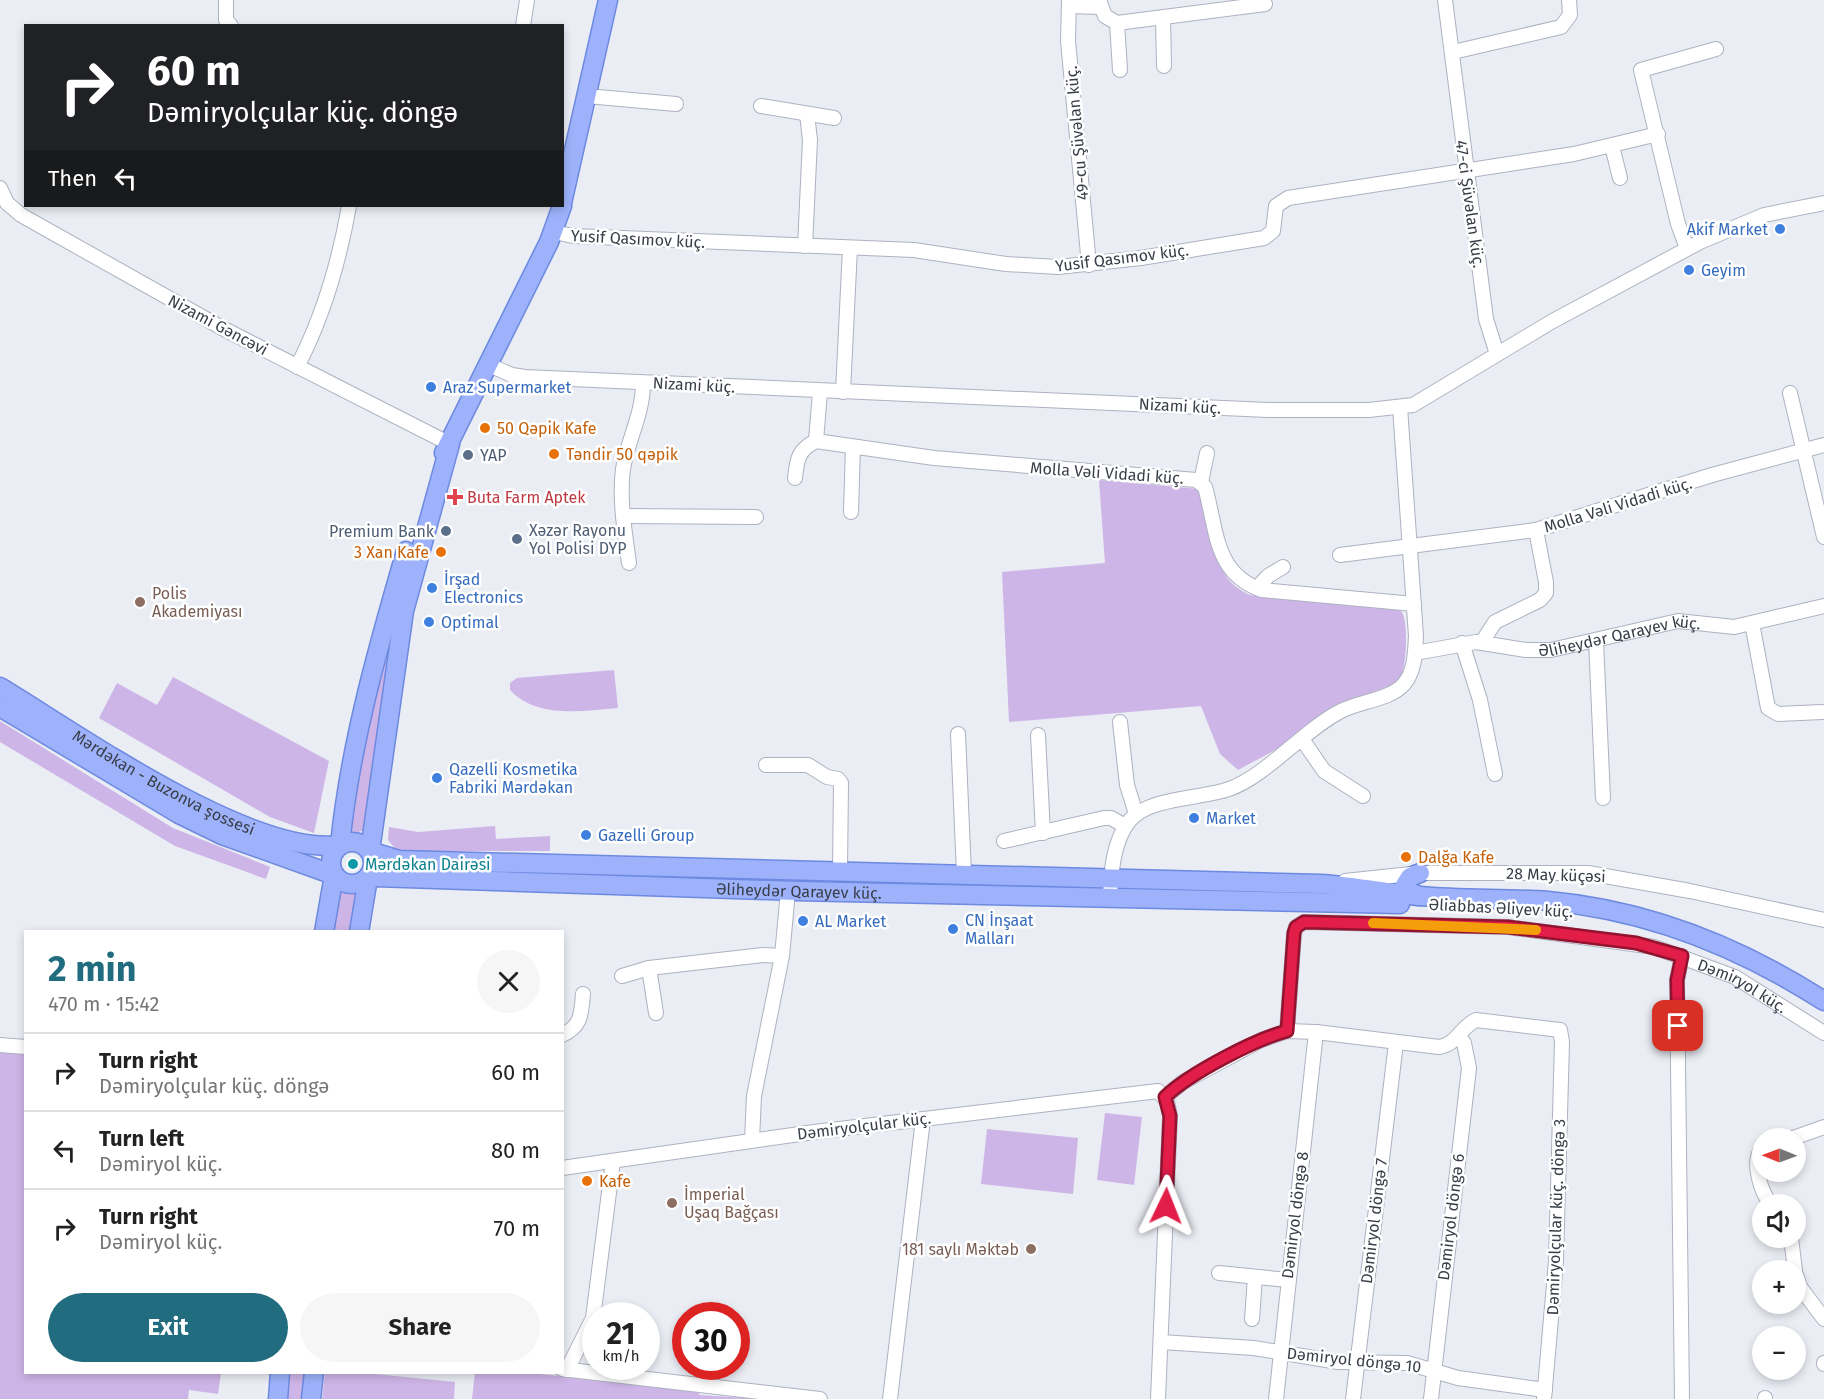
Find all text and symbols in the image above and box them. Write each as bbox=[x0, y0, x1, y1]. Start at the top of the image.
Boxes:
text: 60 m bbox=[147, 46, 241, 96]
icon: right bbox=[48, 48, 126, 126]
street label: 49-cu Şüvəlan küç. bbox=[1062, 65, 1093, 201]
text: Dəmiryolçular küç. döngə bbox=[147, 97, 458, 129]
street label: 47-ci Şüvəlan küç. bbox=[1451, 139, 1488, 269]
icon: left bbox=[109, 162, 142, 195]
text: Then bbox=[48, 165, 97, 192]
place label: Akif Market bbox=[1687, 220, 1768, 239]
marker: Akif Market bbox=[1773, 222, 1787, 236]
street label: Yusif Qasımov küç. bbox=[570, 226, 706, 253]
street label: Yusif Qasımov küç. bbox=[1054, 240, 1190, 277]
place label: Geyim bbox=[1701, 261, 1746, 280]
marker: Geyim bbox=[1682, 263, 1696, 277]
street label: Nizami Gəncəvi bbox=[165, 291, 271, 359]
street label: Nizami küç. bbox=[652, 373, 736, 398]
place label: Araz Supermarket bbox=[443, 378, 572, 397]
marker: Araz Supermarket bbox=[424, 380, 438, 394]
street label: Nizami küç. bbox=[1138, 394, 1222, 419]
place label: 50 Qəpik Kafe bbox=[497, 419, 597, 438]
marker: 50 Qəpik Kafe bbox=[478, 421, 492, 435]
place label: Təndir 50 qəpik bbox=[566, 445, 679, 464]
place label: YAP bbox=[480, 446, 506, 465]
marker: Təndir 50 qəpik bbox=[547, 447, 561, 461]
marker: YAP bbox=[461, 448, 475, 462]
street label: Molla Vəli Vidadi küç. bbox=[1030, 458, 1185, 489]
street label: Molla Vəli Vidadi küç. bbox=[1542, 473, 1695, 538]
place label: Buta Farm Aptek bbox=[467, 488, 586, 507]
marker: Buta Farm Aptek bbox=[448, 490, 462, 504]
place label: Xəzər Rayonu Yol Polisi DYP bbox=[529, 521, 627, 558]
place label: Premium Bank bbox=[329, 522, 435, 541]
marker: Premium Bank bbox=[439, 524, 453, 538]
marker: Xəzər Rayonu Yol Polisi DYP bbox=[510, 532, 524, 546]
place label: 3 Xan Kafe bbox=[354, 543, 429, 562]
marker: 3 Xan Kafe bbox=[434, 545, 448, 559]
place label: İrşad Electronics bbox=[444, 569, 523, 607]
marker: İrşad Electronics bbox=[425, 581, 439, 595]
place label: Polis Akademiyası bbox=[152, 584, 242, 621]
marker: Polis Akademiyası bbox=[133, 595, 147, 609]
street label: Əliheydər Qarayev küç. bbox=[1539, 611, 1702, 660]
place label: Optimal bbox=[441, 613, 499, 632]
marker: Optimal bbox=[422, 615, 436, 629]
street label: Mərdəkan - Buzonva şossesi bbox=[69, 726, 258, 839]
place label: Qazelli Kosmetika Fabriki Mərdəkan bbox=[449, 760, 578, 797]
marker: Qazelli Kosmetika Fabriki Mərdəkan bbox=[430, 771, 444, 785]
place label: Market bbox=[1206, 809, 1256, 828]
marker: Market bbox=[1187, 811, 1201, 825]
place label: Gazelli Group bbox=[598, 826, 694, 845]
marker: Gazelli Group bbox=[579, 828, 593, 842]
place label: Dalğa Kafe bbox=[1418, 848, 1494, 867]
marker: Dalğa Kafe bbox=[1399, 850, 1413, 864]
place label: Mərdəkan Dairəsi bbox=[365, 855, 491, 874]
marker: Mərdəkan Dairəsi bbox=[346, 857, 360, 871]
street label: 28 May küçəsi bbox=[1506, 864, 1606, 887]
street label: Əliheydər Qarayev küç. bbox=[716, 879, 882, 903]
street label: Əliabbas Əliyev küç. bbox=[1428, 895, 1574, 922]
place label: CN İnşaat Malları bbox=[965, 910, 1034, 948]
place label: AL Market bbox=[815, 912, 886, 931]
marker: AL Market bbox=[796, 914, 810, 928]
marker: CN İnşaat Malları bbox=[946, 922, 960, 936]
text: 2 min bbox=[48, 947, 137, 991]
button: close bbox=[477, 950, 540, 1013]
street label: Dəmiryol küç. bbox=[1695, 954, 1791, 1017]
text: 470 m · 15:42 bbox=[48, 992, 159, 1016]
pin bbox=[1652, 1000, 1703, 1051]
icon: arrive bbox=[1661, 1009, 1694, 1042]
text: Turn right bbox=[99, 1047, 198, 1074]
icon: right bbox=[48, 1056, 81, 1089]
text: 60 m bbox=[491, 1059, 540, 1086]
text: Dəmiryolçular küç. döngə bbox=[99, 1074, 329, 1098]
street label: Dəmiryolçular küç. bbox=[796, 1108, 932, 1145]
street label: Dəmiryolçular küç. döngə 3 bbox=[1543, 1118, 1570, 1316]
text: Turn left bbox=[99, 1125, 184, 1152]
north arrow bbox=[1752, 1128, 1806, 1182]
map controls bbox=[1752, 1128, 1806, 1380]
icon: left bbox=[48, 1134, 81, 1167]
text: 80 m bbox=[491, 1137, 540, 1164]
street label: Dəmiryol döngə 8 bbox=[1278, 1150, 1312, 1280]
text: Dəmiryol küç. bbox=[99, 1152, 222, 1176]
street label: Dəmiryol döngə 6 bbox=[1434, 1152, 1468, 1282]
street label: Dəmiryol döngə 7 bbox=[1357, 1157, 1391, 1285]
place label: Kafe bbox=[599, 1172, 631, 1191]
marker: Kafe bbox=[580, 1174, 594, 1188]
position arrow bbox=[1134, 1174, 1198, 1238]
place label: İmperial Uşaq Bağçası bbox=[684, 1184, 779, 1223]
button: sound bbox=[1752, 1194, 1806, 1248]
marker: İmperial Uşaq Bağçası bbox=[665, 1196, 679, 1210]
text: Turn right bbox=[99, 1203, 198, 1230]
icon: right bbox=[48, 1212, 81, 1245]
text: 70 m bbox=[494, 1215, 540, 1242]
text: Dəmiryol küç. bbox=[99, 1230, 222, 1254]
place label: 181 saylı Məktəb bbox=[902, 1240, 1019, 1259]
marker: 181 saylı Məktəb bbox=[1024, 1242, 1038, 1256]
button: + bbox=[1752, 1260, 1806, 1314]
button: Exit bbox=[48, 1293, 288, 1362]
button: Share bbox=[300, 1293, 540, 1362]
speed limit sign: 30 bbox=[672, 1302, 750, 1380]
text: 21 bbox=[607, 1316, 635, 1352]
button: − bbox=[1752, 1326, 1806, 1380]
street label: Dəmiryol döngə 10 bbox=[1286, 1343, 1422, 1377]
text: km/h bbox=[602, 1347, 640, 1365]

